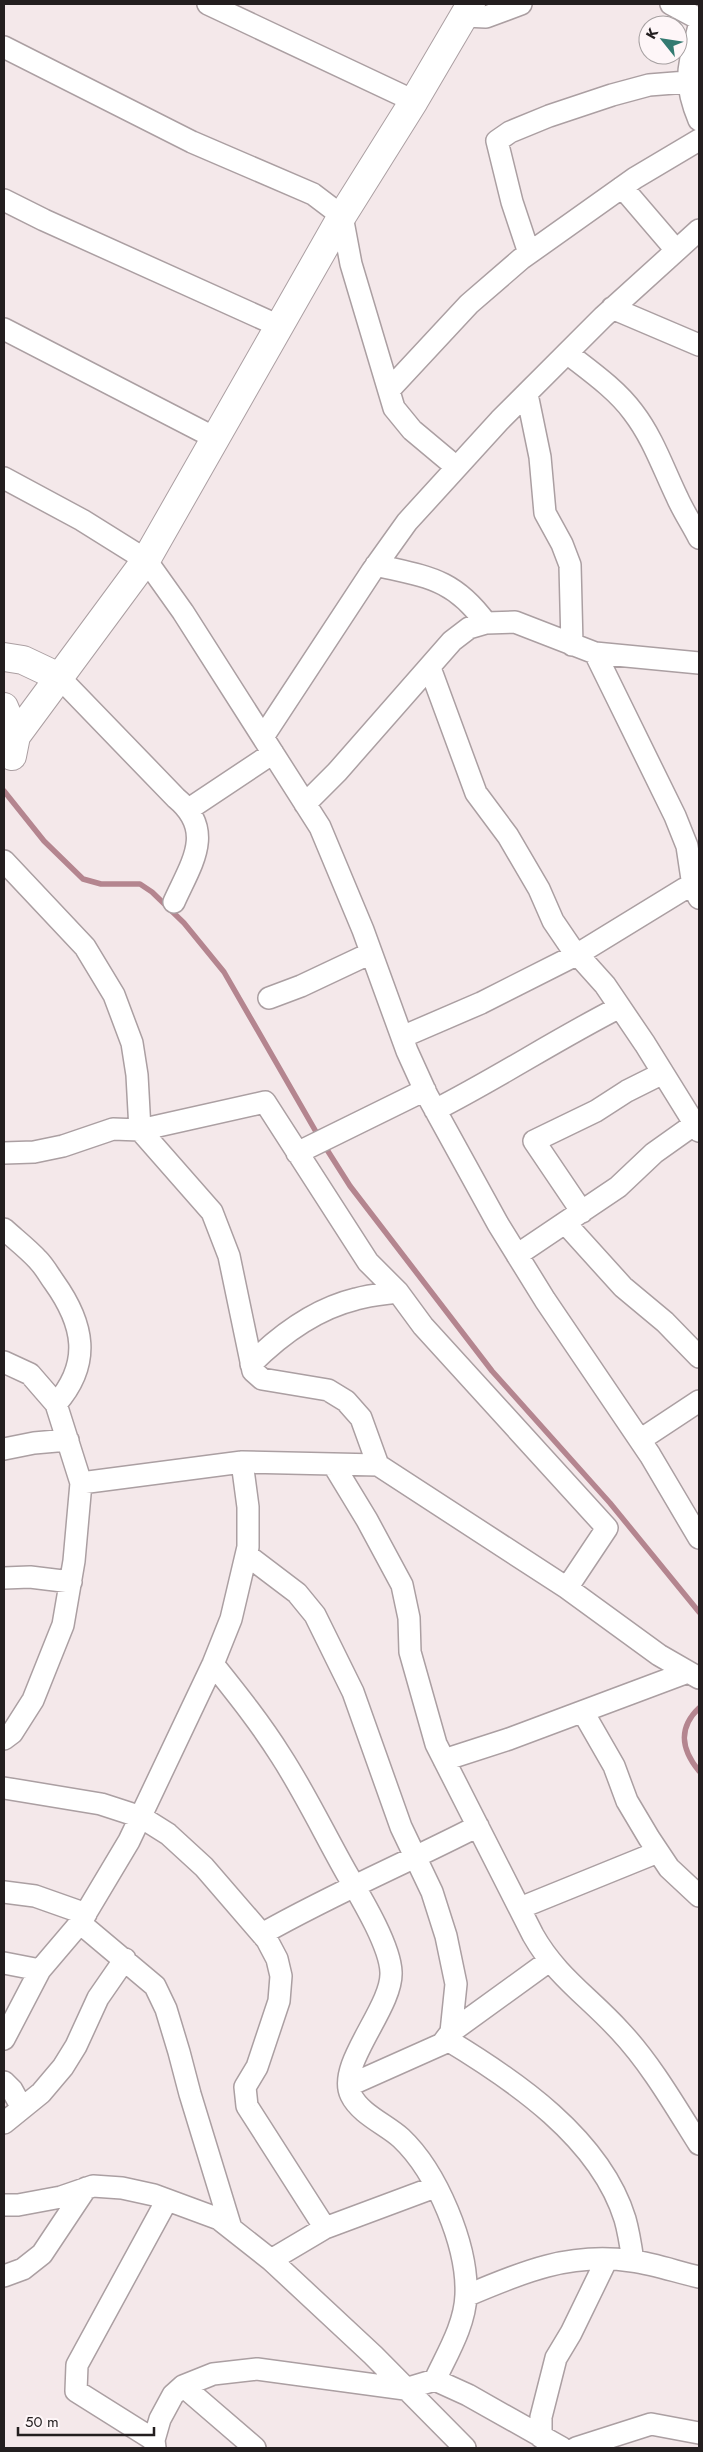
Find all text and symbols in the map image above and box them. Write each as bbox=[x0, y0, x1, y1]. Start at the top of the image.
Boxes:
north arrow bbox=[638, 15, 688, 65]
text: K bbox=[641, 24, 663, 43]
scale bar bbox=[18, 2404, 154, 2436]
text: 50 m bbox=[25, 2411, 59, 2433]

